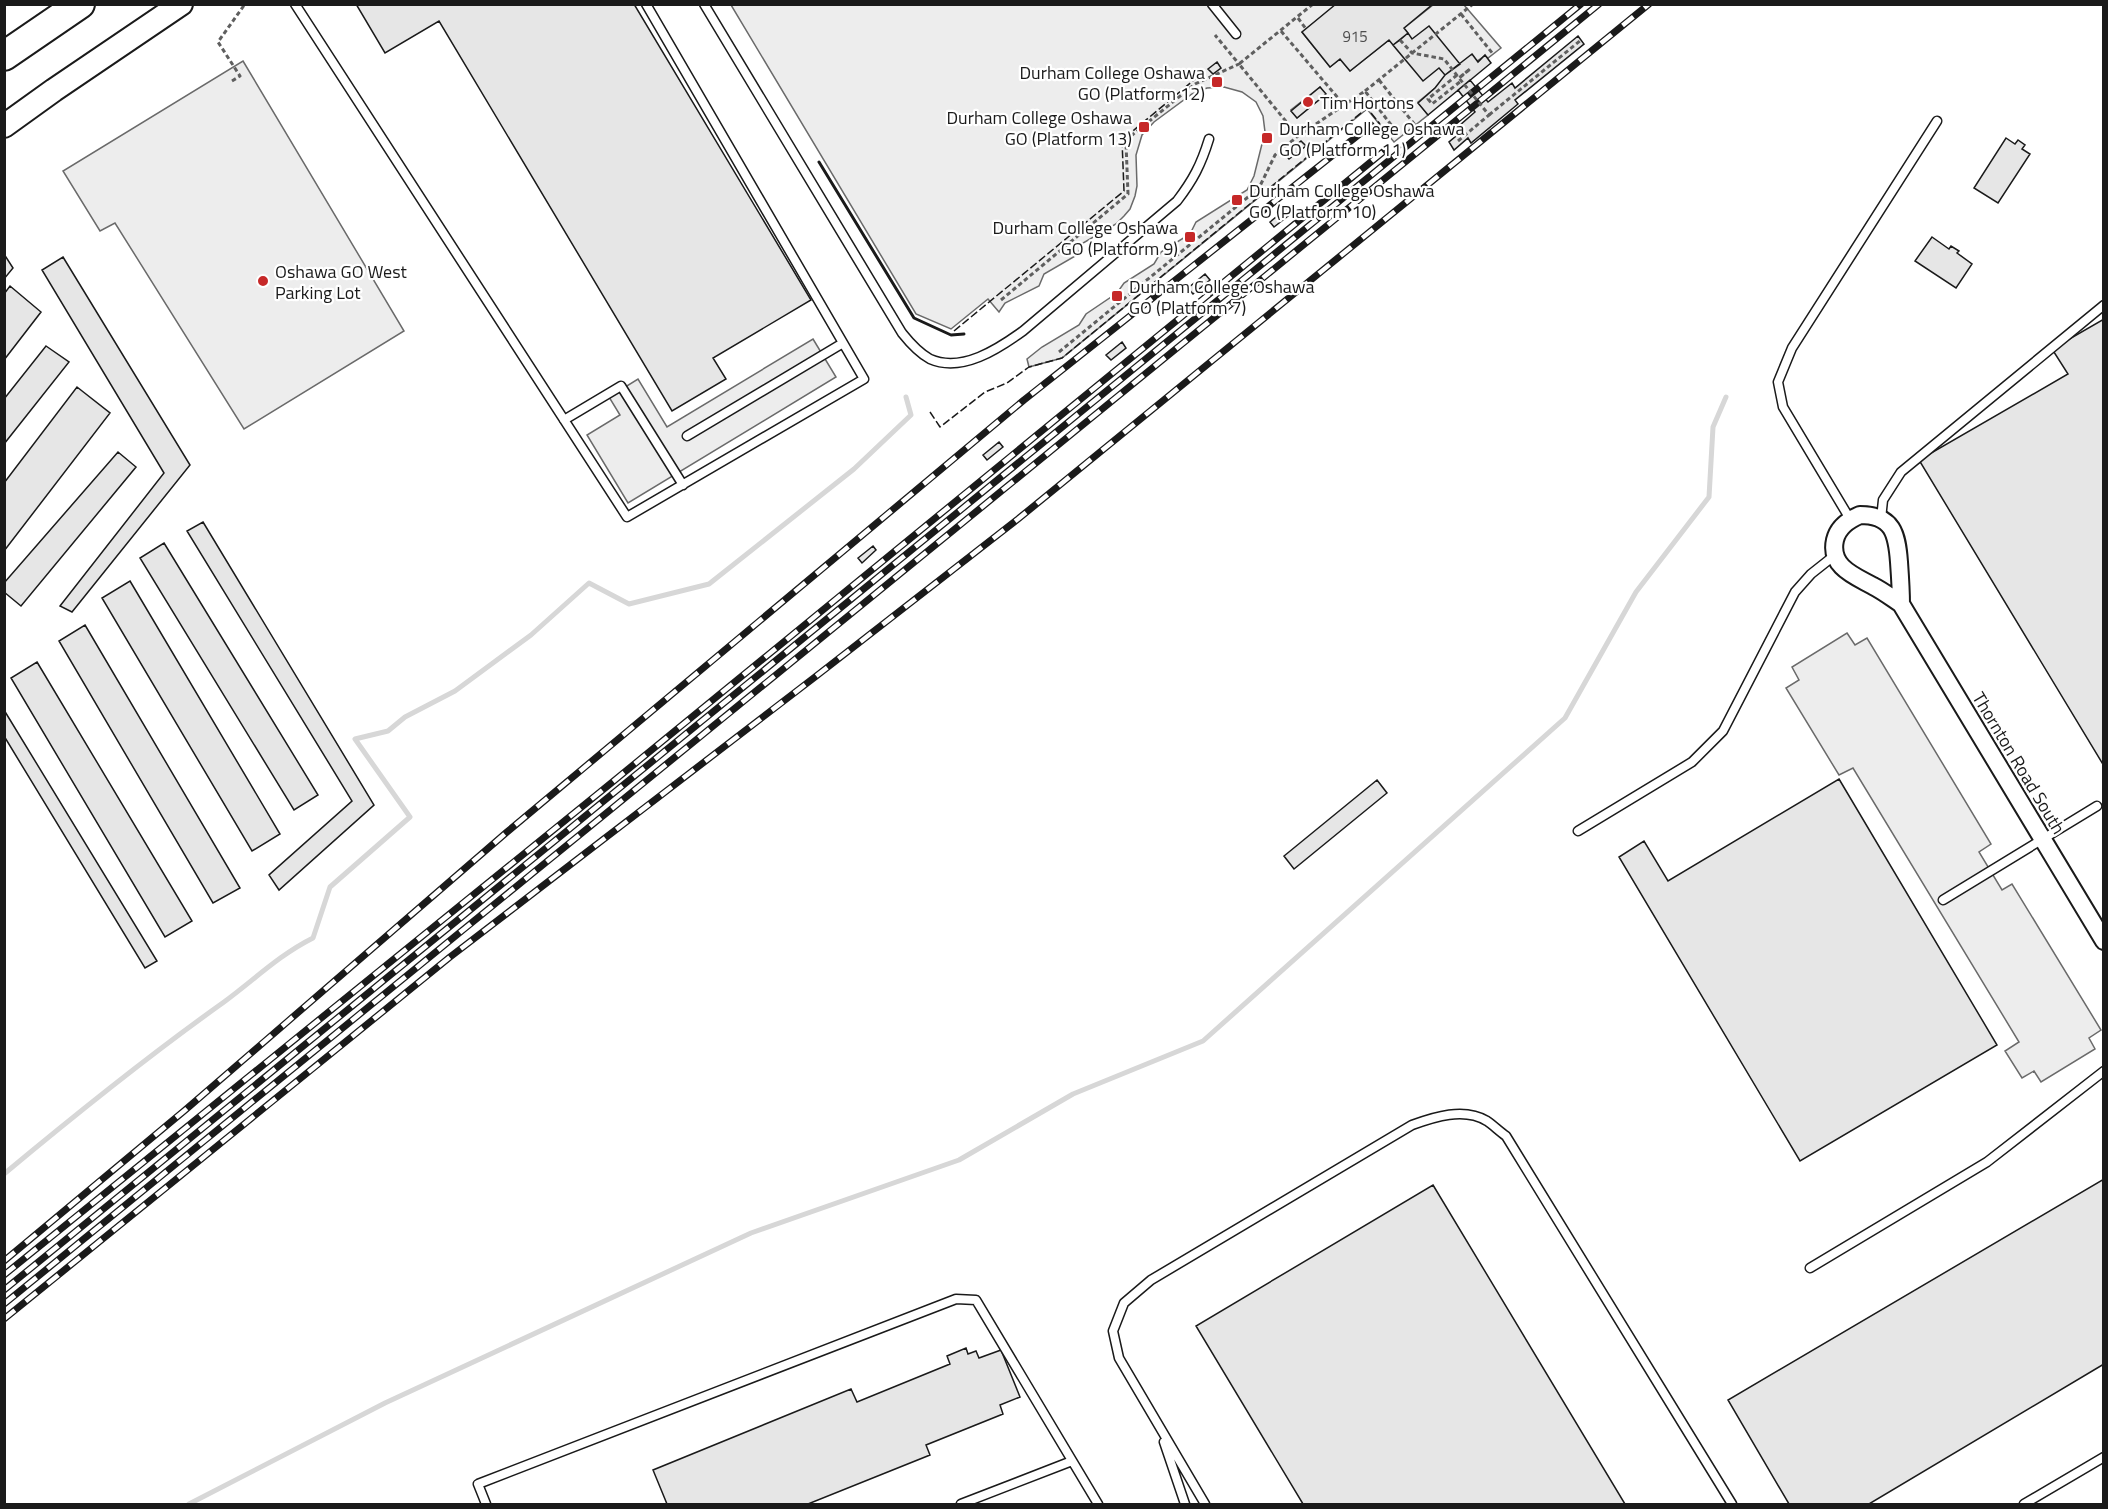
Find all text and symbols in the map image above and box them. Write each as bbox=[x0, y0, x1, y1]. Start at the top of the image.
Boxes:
house number: 915 bbox=[1342, 25, 1368, 48]
place label: Durham College Oshawa GO (Platform 12) bbox=[1020, 59, 1205, 107]
marker: Durham College Oshawa GO (Platform 12) bbox=[1210, 75, 1224, 89]
place label: Tim Hortons bbox=[1320, 89, 1414, 116]
marker: Tim Hortons bbox=[1301, 95, 1315, 109]
place label: Durham College Oshawa GO (Platform 13) bbox=[947, 104, 1132, 152]
place label: Durham College Oshawa GO (Platform 11) bbox=[1279, 115, 1465, 163]
marker: Durham College Oshawa GO (Platform 13) bbox=[1137, 120, 1151, 134]
marker: Durham College Oshawa GO (Platform 11) bbox=[1260, 131, 1274, 145]
place label: Durham College Oshawa GO (Platform 10) bbox=[1249, 177, 1435, 225]
marker: Durham College Oshawa GO (Platform 10) bbox=[1230, 193, 1244, 207]
place label: Durham College Oshawa GO (Platform 9) bbox=[993, 214, 1178, 262]
marker: Durham College Oshawa GO (Platform 9) bbox=[1183, 230, 1197, 244]
place label: Oshawa GO West Parking Lot bbox=[275, 258, 408, 306]
place label: Durham College Oshawa GO (Platform 7) bbox=[1129, 273, 1315, 321]
marker: Oshawa GO West Parking Lot bbox=[256, 274, 270, 288]
marker: Durham College Oshawa GO (Platform 7) bbox=[1110, 289, 1124, 303]
street label: Thornton Road South bbox=[1966, 687, 2072, 839]

